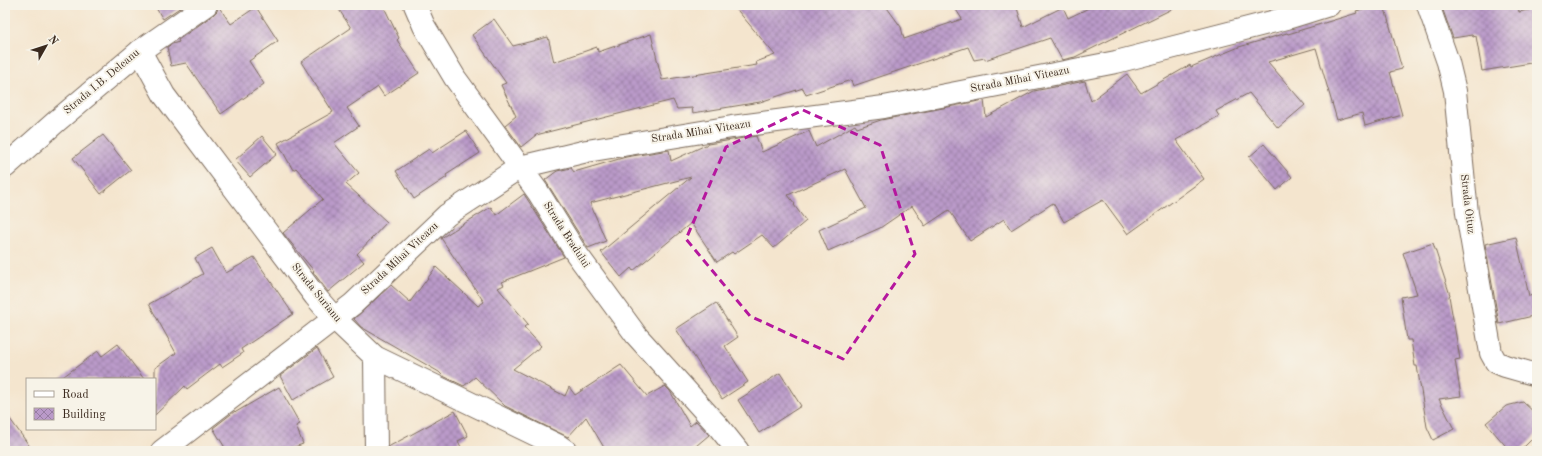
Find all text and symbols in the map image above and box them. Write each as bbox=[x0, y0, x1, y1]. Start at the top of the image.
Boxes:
north arrow bbox=[26, 26, 66, 66]
text: N bbox=[46, 34, 60, 48]
street label: Strada I.B. Deleanu bbox=[62, 47, 142, 117]
street label: Strada Mihai Viteazu bbox=[970, 65, 1071, 95]
street label: Strada Mihai Viteazu bbox=[650, 119, 752, 145]
street label: Strada Oituz bbox=[1458, 173, 1476, 235]
street label: Strada Bradului bbox=[541, 200, 591, 270]
street label: Strada Mihai Viteazu bbox=[359, 221, 441, 297]
street label: Strada Surianu bbox=[289, 261, 343, 325]
legend bbox=[26, 378, 156, 430]
text: Road bbox=[62, 389, 89, 401]
text: Building bbox=[62, 409, 106, 421]

